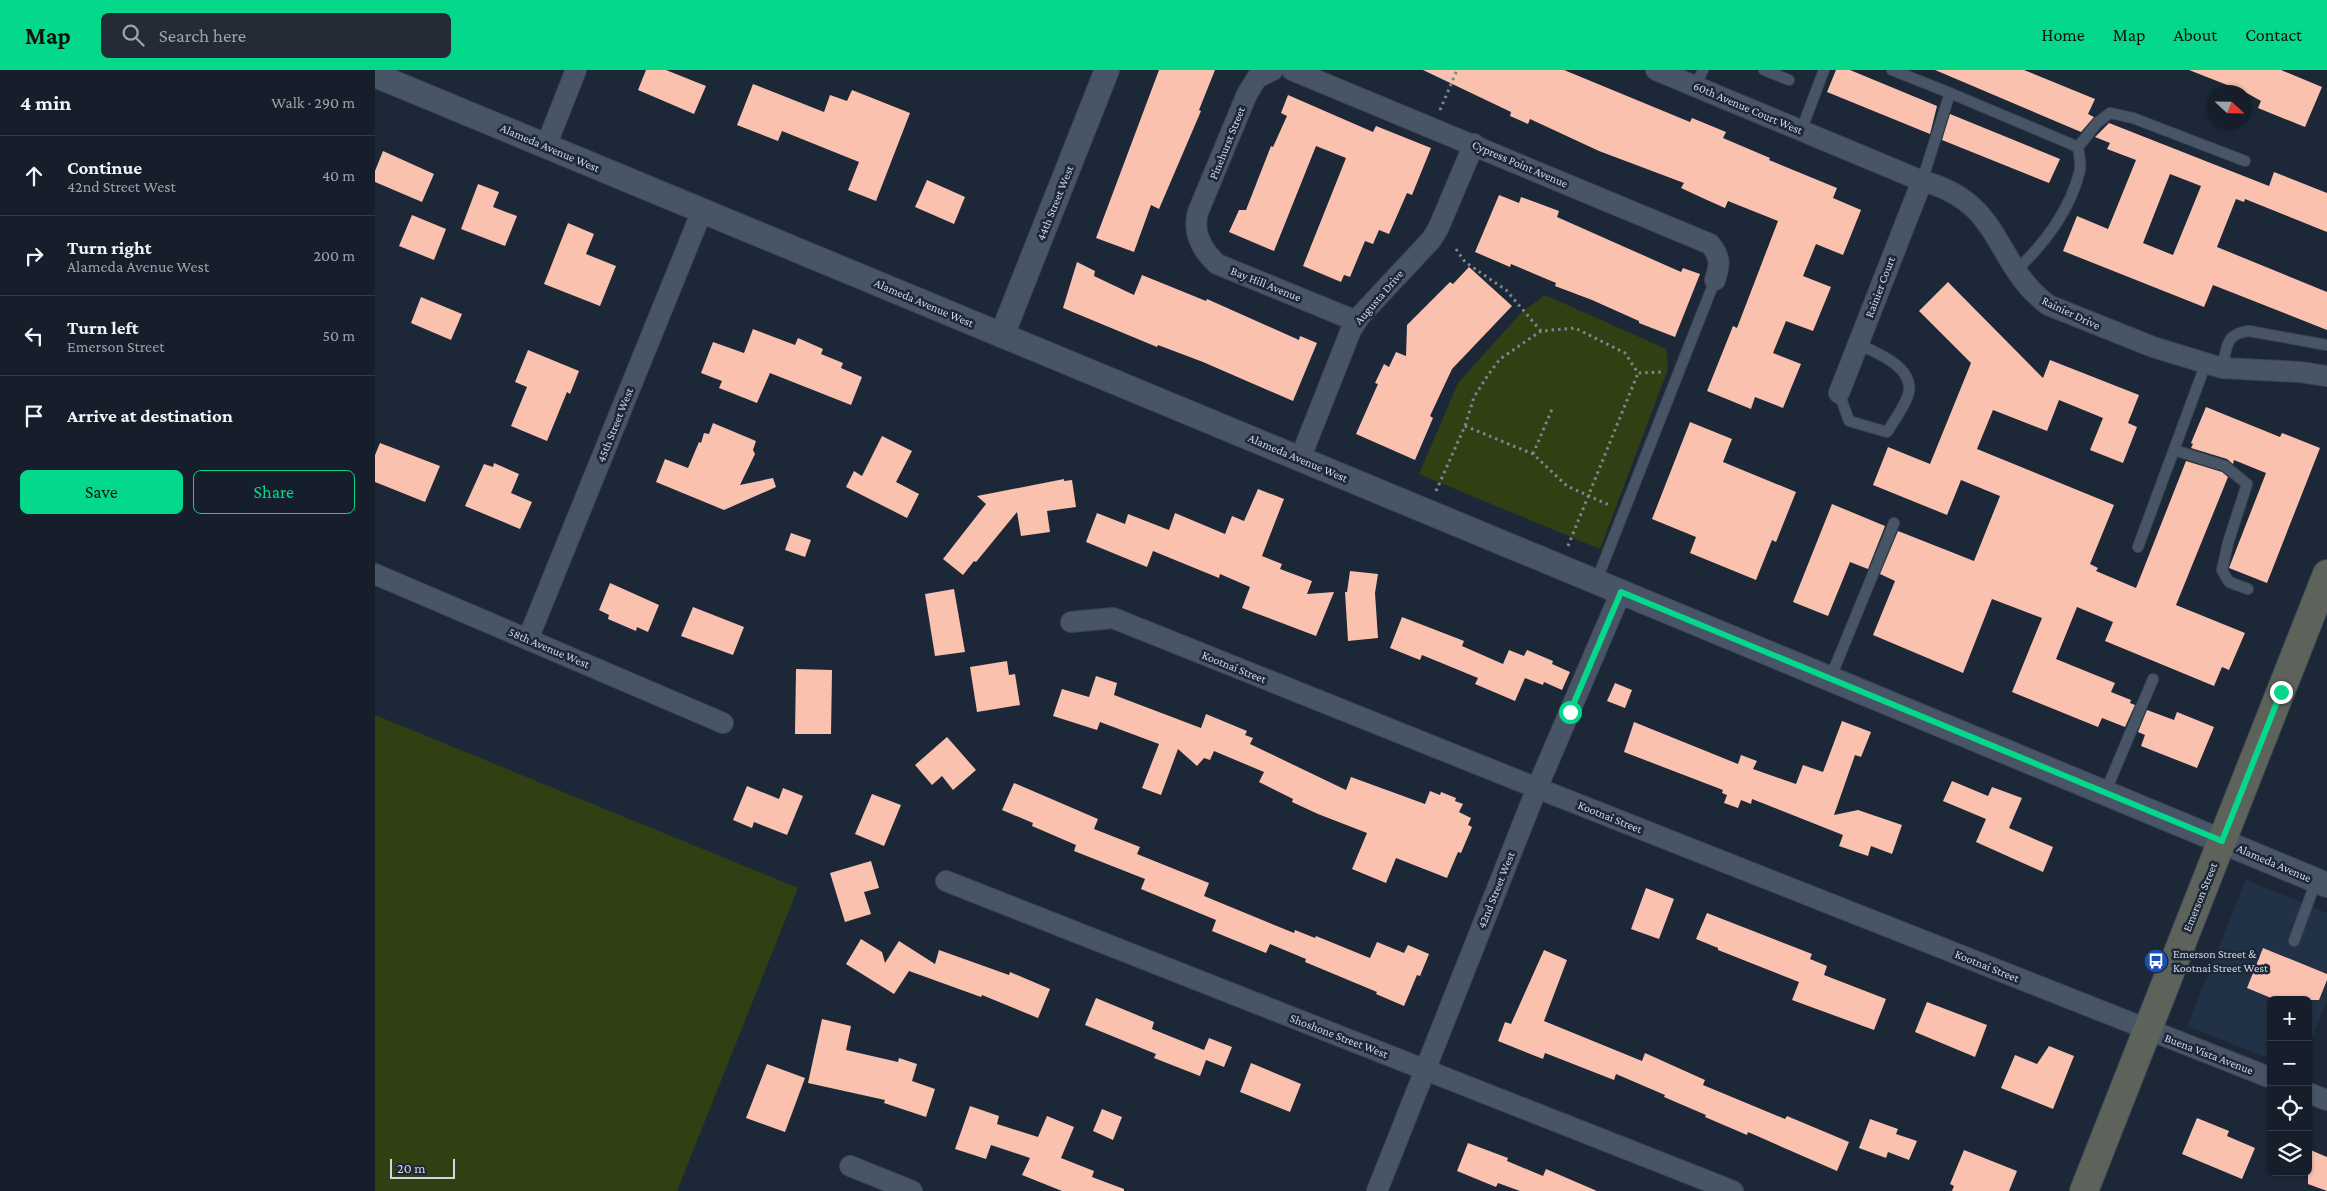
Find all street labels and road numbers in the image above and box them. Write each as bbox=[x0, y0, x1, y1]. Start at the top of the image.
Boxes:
street label: 60th Avenue Court West bbox=[1691, 79, 1806, 138]
street label: Pinehurst Street bbox=[1206, 104, 1248, 181]
street label: Alameda Avenue West bbox=[498, 121, 603, 176]
street label: Cypress Point Avenue bbox=[1470, 137, 1570, 191]
street label: 44th Street West bbox=[1034, 162, 1077, 243]
street label: Rainier Court bbox=[1862, 254, 1898, 319]
street label: Bay Hill Avenue bbox=[1229, 264, 1303, 304]
street label: Augusta Drive bbox=[1351, 267, 1407, 327]
street label: Alameda Avenue West bbox=[872, 276, 977, 331]
street label: Rainier Drive bbox=[2040, 293, 2102, 333]
street label: 45th Street West bbox=[594, 385, 637, 464]
street label: Alameda Avenue West bbox=[1246, 431, 1351, 486]
street label: 58th Avenue West bbox=[506, 625, 593, 672]
street label: Kootnai Street bbox=[1200, 648, 1269, 687]
street label: Kootnai Street bbox=[1576, 798, 1645, 837]
street label: Alameda Avenue bbox=[2234, 841, 2314, 885]
street label: 42nd Street West bbox=[1474, 849, 1518, 930]
street label: Emerson Street bbox=[2180, 860, 2221, 934]
street label: Kootnai Street bbox=[1953, 947, 2022, 986]
street label: Shoshone Street West bbox=[1288, 1011, 1391, 1062]
street label: Buena Vista Avenue bbox=[2163, 1031, 2255, 1077]

